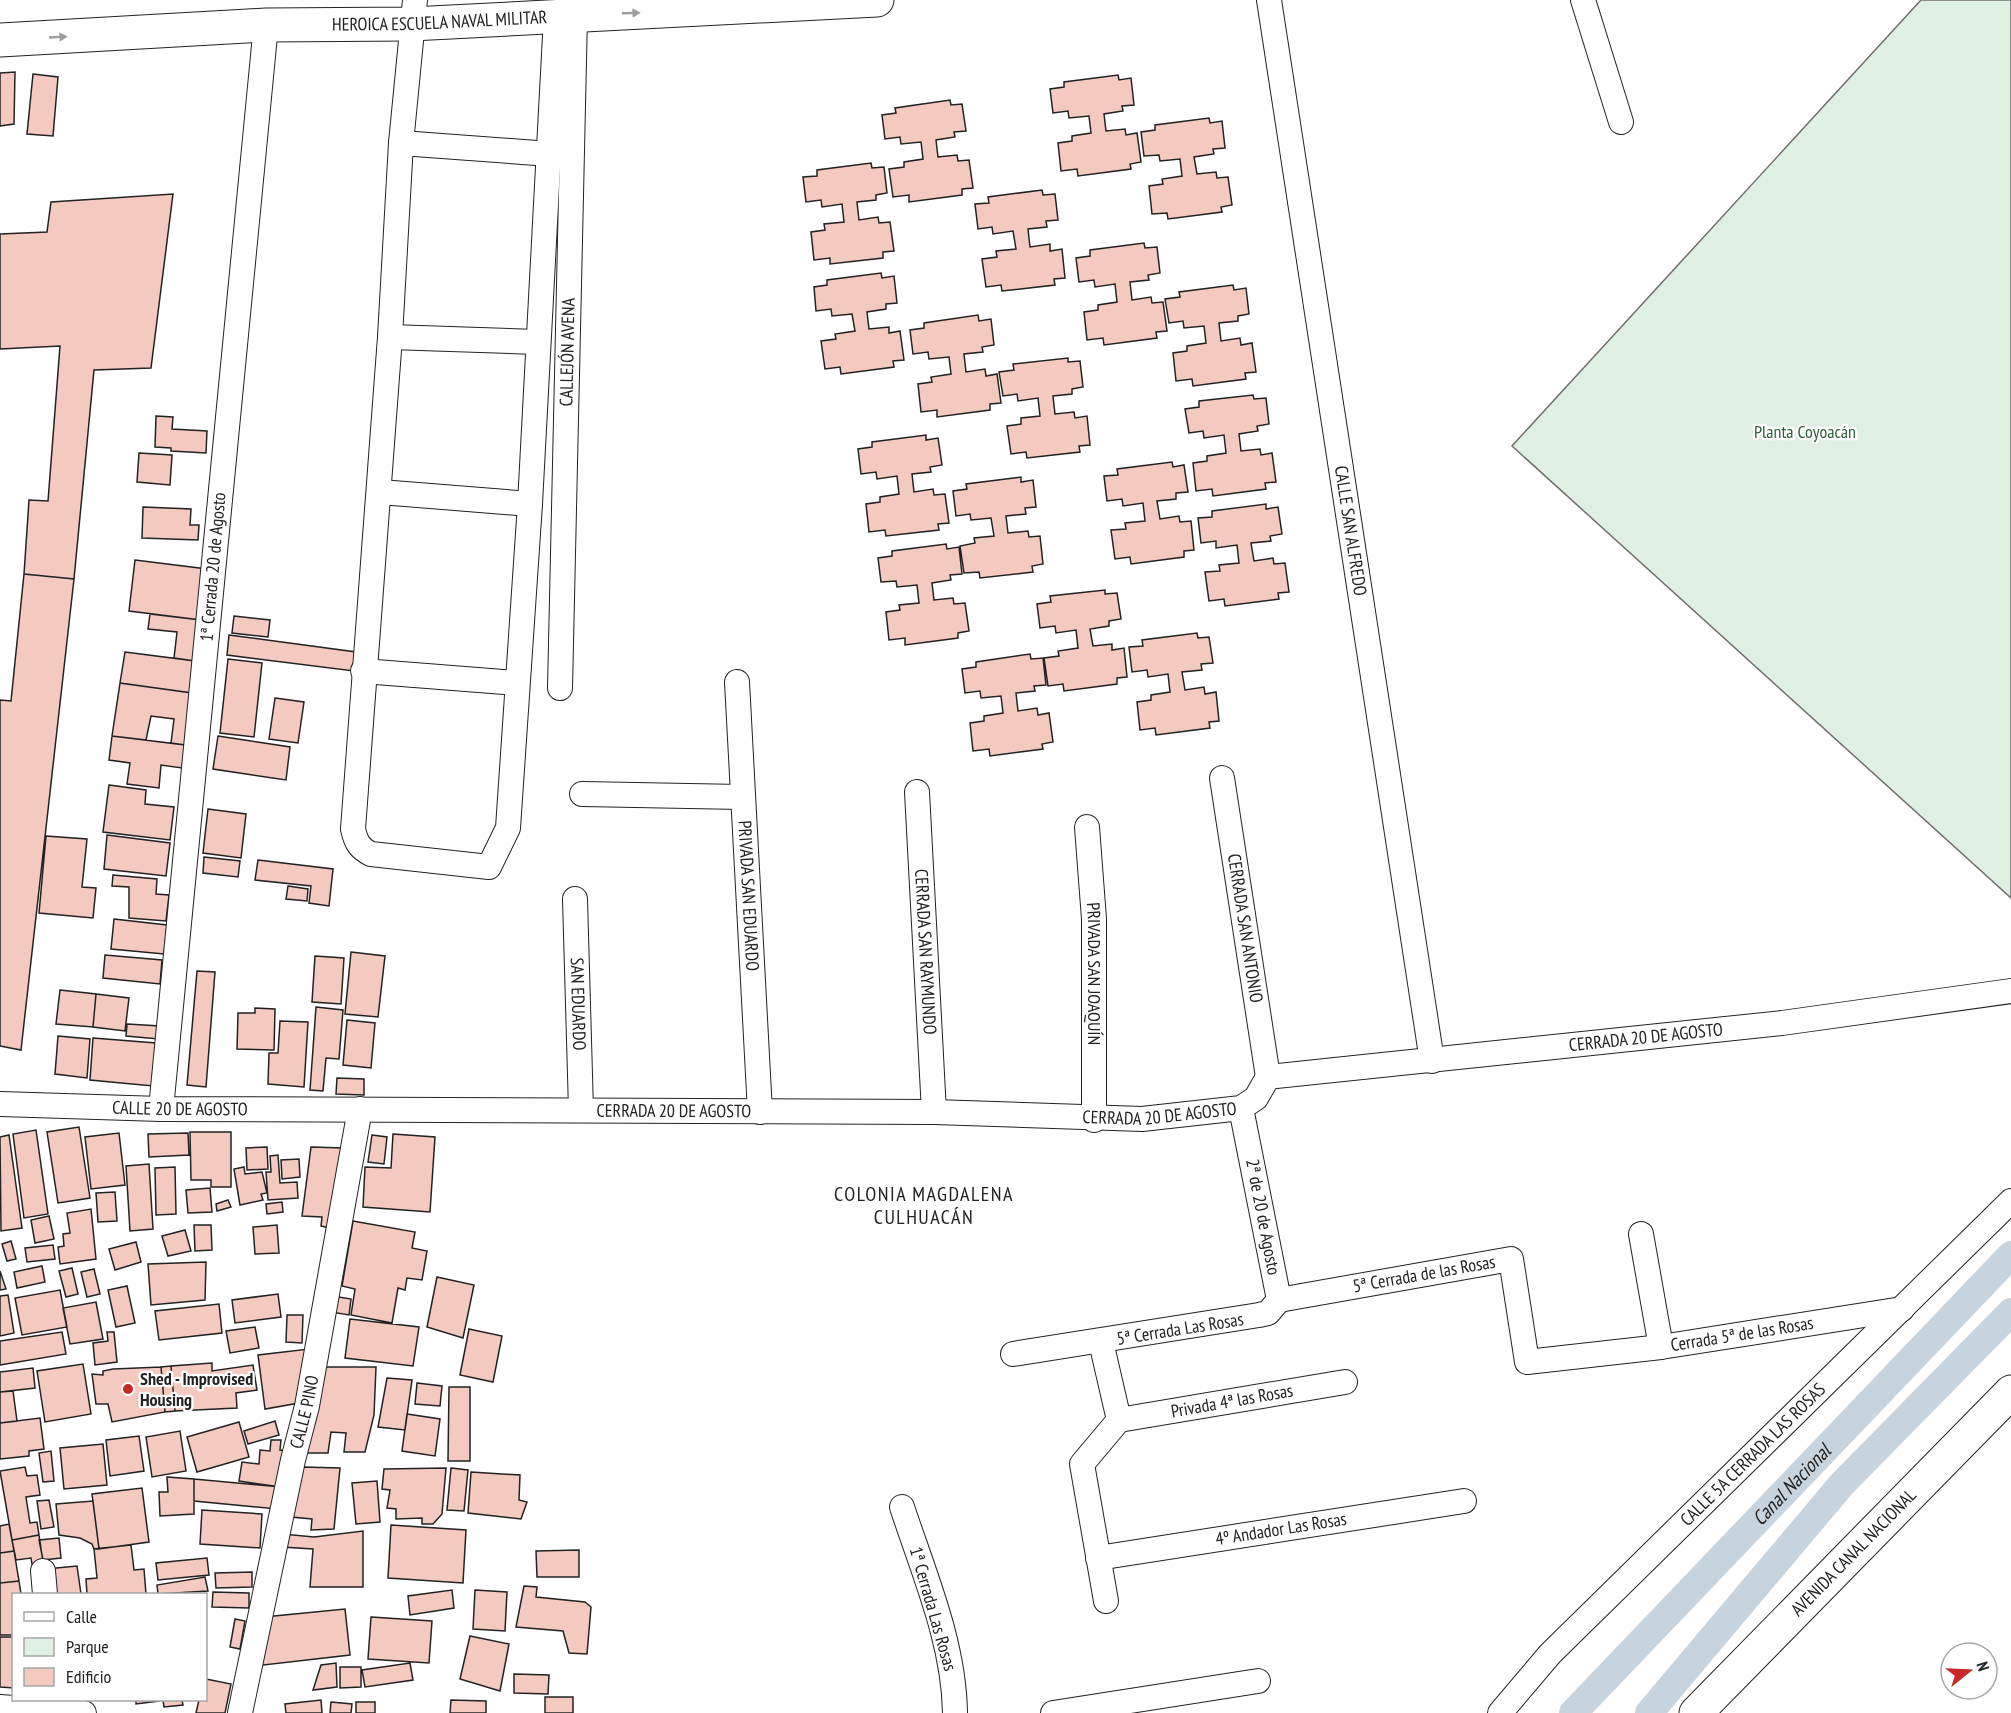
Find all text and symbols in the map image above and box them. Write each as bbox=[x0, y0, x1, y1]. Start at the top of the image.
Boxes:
street label: HEROICA ESCUELA NAVAL MILITAR bbox=[332, 5, 548, 36]
one-way arrow bbox=[621, 9, 640, 18]
one-way arrow bbox=[49, 32, 68, 41]
street label: CALLEJÓN AVENA bbox=[554, 297, 580, 407]
park label: Planta Coyoacán bbox=[1754, 420, 1856, 443]
street label: CALLE SAN ALFREDO bbox=[1330, 464, 1372, 597]
street label: 1ª Cerrada 20 de Agosto bbox=[195, 491, 231, 643]
street label: PRIVADA SAN EDUARDO bbox=[733, 820, 764, 972]
street label: CERRADA SAN ANTONIO bbox=[1223, 852, 1268, 1005]
street label: CERRADA SAN RAYMUNDO bbox=[910, 868, 942, 1035]
street label: PRIVADA SAN JOAQUÍN bbox=[1082, 901, 1106, 1045]
street label: SAN EDUARDO bbox=[566, 957, 591, 1051]
street label: CERRADA 20 DE AGOSTO bbox=[1568, 1017, 1724, 1056]
street label: CALLE 20 DE AGOSTO bbox=[112, 1095, 248, 1120]
street label: CERRADA 20 DE AGOSTO bbox=[1082, 1097, 1238, 1130]
street label: CERRADA 20 DE AGOSTO bbox=[597, 1099, 751, 1122]
street label: 2ª de 20 de Agosto bbox=[1241, 1157, 1286, 1277]
district label: COLONIA MAGDALENA CULHUACÁN bbox=[834, 1181, 1014, 1230]
street label: 5ª Cerrada de las Rosas bbox=[1351, 1250, 1497, 1297]
street label: 5ª Cerrada Las Rosas bbox=[1115, 1307, 1245, 1350]
street label: Cerrada 5ª de las Rosas bbox=[1669, 1311, 1815, 1356]
place label: Shed - Improvised Housing bbox=[140, 1367, 253, 1411]
street label: CALLE PINO bbox=[284, 1373, 323, 1451]
street label: Privada 4ª las Rosas bbox=[1169, 1378, 1295, 1423]
street label: CALLE 5A CERRADA LAS ROSAS bbox=[1675, 1378, 1830, 1531]
marker: Shed - Improvised Housing bbox=[121, 1382, 135, 1396]
water label: Canal Nacional bbox=[1746, 1437, 1838, 1531]
street label: AVENIDA CANAL NACIONAL bbox=[1786, 1483, 1921, 1621]
street label: 4º Andador Las Rosas bbox=[1214, 1507, 1348, 1550]
street label: 1ª Cerrada Las Rosas bbox=[905, 1544, 962, 1674]
legend bbox=[12, 1593, 207, 1701]
text: Calle bbox=[66, 1605, 97, 1628]
text: Parque bbox=[66, 1635, 109, 1658]
north arrow bbox=[1939, 1641, 1999, 1701]
text: N bbox=[1972, 1659, 1994, 1674]
text: Edificio bbox=[66, 1665, 112, 1688]

